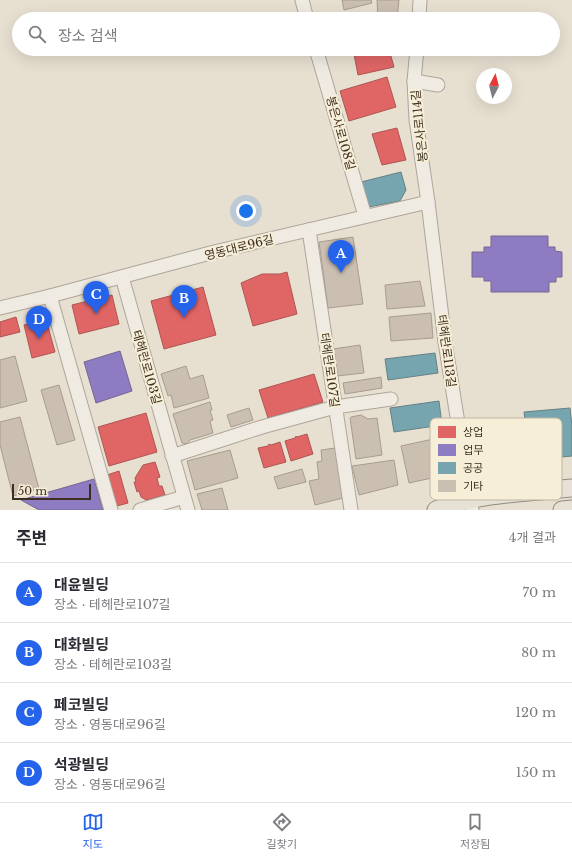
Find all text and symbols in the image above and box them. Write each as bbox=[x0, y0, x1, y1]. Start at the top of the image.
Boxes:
search box bbox=[12, 12, 560, 56]
icon: search bbox=[26, 23, 48, 45]
text: 장소 검색 bbox=[58, 26, 118, 45]
north arrow bbox=[476, 68, 512, 104]
street label: 봉은사로114길 bbox=[408, 89, 430, 163]
street label: 봉은사로108길 bbox=[323, 94, 359, 172]
your location bbox=[236, 201, 256, 221]
street label: 영동대로96길 bbox=[203, 231, 275, 263]
pin: A bbox=[328, 240, 354, 273]
pin: C bbox=[83, 281, 109, 314]
pin: B bbox=[171, 285, 197, 318]
pin: D bbox=[26, 306, 52, 339]
street label: 테헤란로113길 bbox=[434, 314, 460, 388]
street label: 테헤란로103길 bbox=[129, 328, 165, 406]
street label: 테헤란로107길 bbox=[317, 332, 343, 408]
legend bbox=[430, 418, 562, 500]
text: 상업 bbox=[463, 425, 483, 439]
text: 업무 bbox=[463, 443, 483, 457]
text: 공공 bbox=[463, 461, 483, 475]
text: 기타 bbox=[463, 479, 483, 493]
scale bar bbox=[12, 482, 91, 501]
text: 50 m bbox=[18, 484, 47, 498]
text: 주변 bbox=[16, 528, 47, 549]
text: 4개 결과 bbox=[509, 529, 556, 546]
text: 대윤빌딩 bbox=[54, 575, 109, 594]
text: A bbox=[24, 584, 34, 601]
text: 70 m bbox=[523, 584, 556, 601]
text: 장소 · 테헤란로107길 bbox=[54, 596, 171, 613]
text: 대화빌딩 bbox=[54, 635, 109, 654]
text: B bbox=[24, 644, 34, 661]
text: 80 m bbox=[521, 644, 556, 661]
text: 장소 · 테헤란로103길 bbox=[54, 656, 172, 673]
text: 페코빌딩 bbox=[54, 695, 109, 714]
text: C bbox=[24, 704, 34, 721]
text: 120 m bbox=[515, 704, 556, 721]
text: 장소 · 영동대로96길 bbox=[54, 716, 166, 733]
text: 석광빌딩 bbox=[54, 755, 109, 774]
text: D bbox=[23, 764, 35, 781]
text: 150 m bbox=[516, 764, 556, 781]
text: 장소 · 영동대로96길 bbox=[54, 776, 166, 793]
tab: 지도 bbox=[82, 811, 104, 851]
tab: 길찾기 bbox=[267, 811, 297, 851]
tab: 저장됨 bbox=[460, 811, 490, 851]

